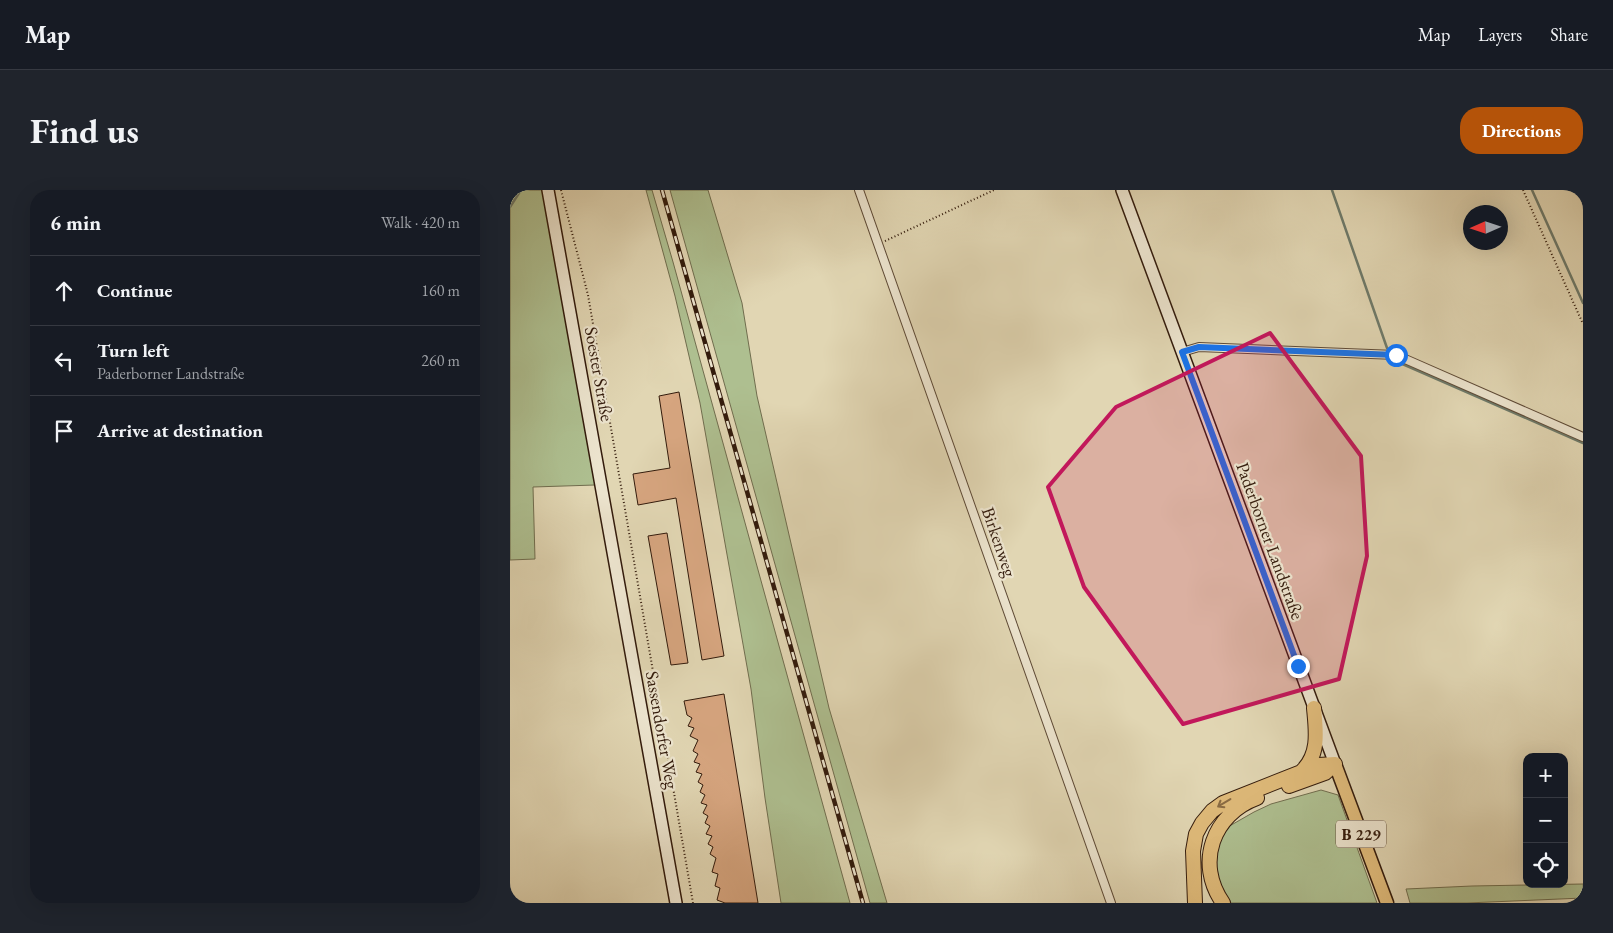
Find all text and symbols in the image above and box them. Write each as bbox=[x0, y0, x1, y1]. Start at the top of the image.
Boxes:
text: Map bbox=[25, 19, 70, 50]
text: Map bbox=[1418, 23, 1450, 46]
text: Layers bbox=[1478, 23, 1522, 46]
text: Share bbox=[1550, 23, 1588, 46]
button: Directions bbox=[1460, 107, 1583, 154]
text: Find us bbox=[30, 108, 139, 153]
north arrow bbox=[1463, 205, 1508, 250]
text: 6 min bbox=[50, 209, 101, 236]
text: Walk · 420 m bbox=[381, 212, 460, 233]
icon: ahead bbox=[50, 277, 78, 305]
text: Continue bbox=[97, 278, 172, 303]
text: 160 m bbox=[421, 280, 460, 301]
street label: Soester Straße bbox=[580, 325, 619, 423]
text: Turn left bbox=[97, 338, 169, 363]
route start bbox=[1385, 344, 1408, 367]
icon: left bbox=[50, 347, 78, 375]
text: 260 m bbox=[421, 350, 460, 371]
text: Paderborner Landstraße bbox=[97, 363, 244, 384]
icon: arrive bbox=[50, 417, 78, 445]
text: Arrive at destination bbox=[97, 418, 263, 443]
street label: Paderborner Landstraße bbox=[1231, 459, 1310, 623]
street label: Birkenweg bbox=[977, 504, 1022, 580]
route end bbox=[1287, 655, 1310, 678]
street label: Sassendorfer Weg bbox=[641, 669, 684, 791]
map controls bbox=[1523, 753, 1568, 888]
button: + bbox=[1523, 753, 1568, 798]
button: − bbox=[1523, 798, 1568, 843]
one-way arrow bbox=[1217, 799, 1231, 809]
road number: B 229 bbox=[1336, 820, 1386, 848]
button: locate bbox=[1523, 843, 1568, 888]

